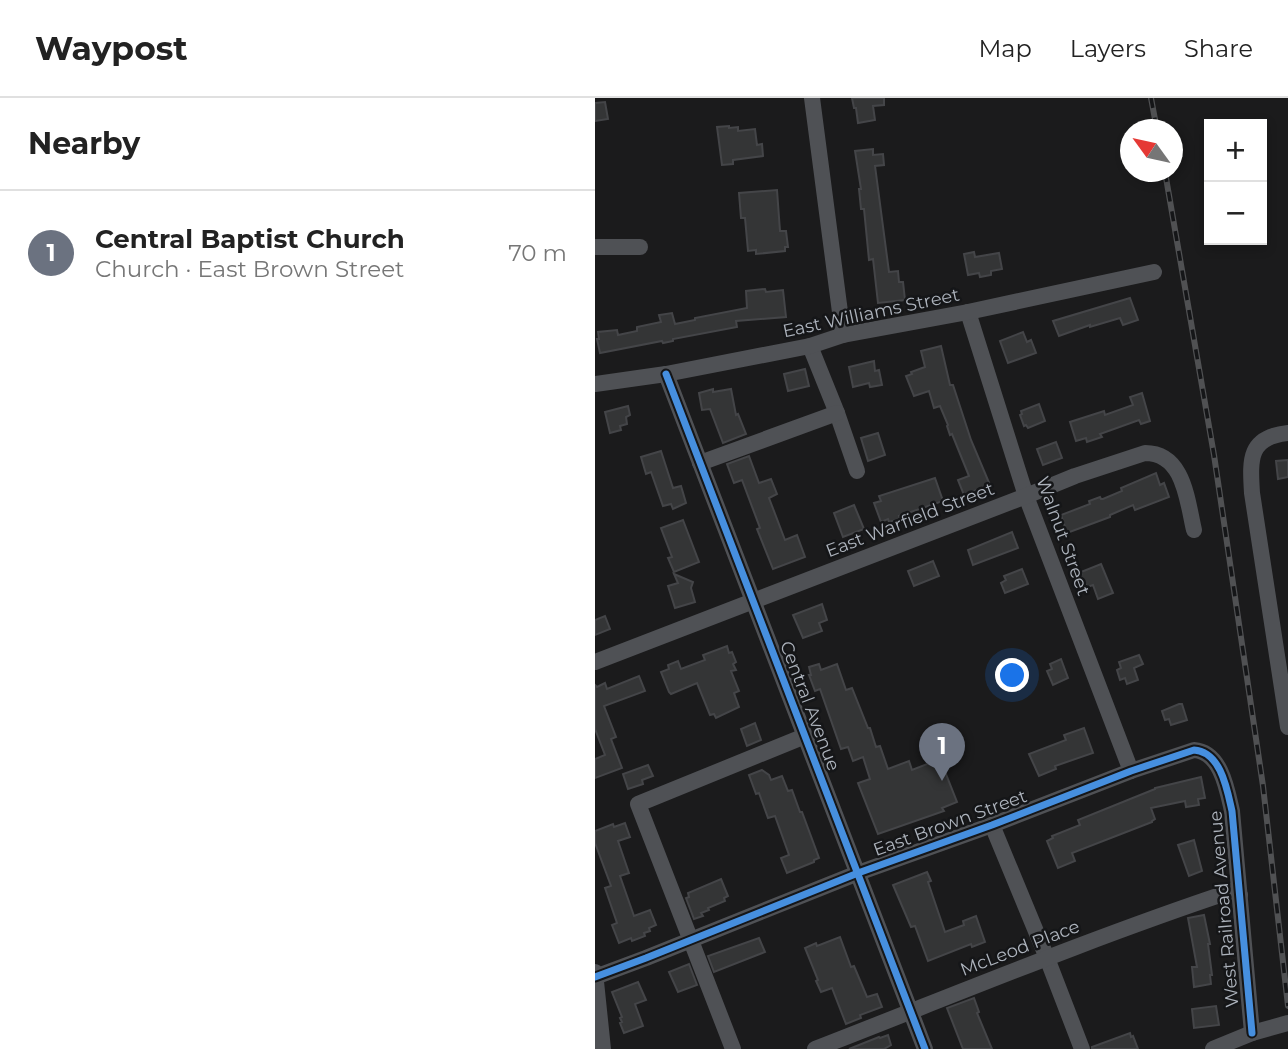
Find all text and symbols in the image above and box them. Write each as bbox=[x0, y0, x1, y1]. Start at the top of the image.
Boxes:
text: Waypost bbox=[35, 28, 188, 68]
text: Map bbox=[978, 34, 1032, 63]
text: Layers bbox=[1070, 34, 1146, 63]
text: Share bbox=[1184, 34, 1253, 63]
north arrow bbox=[1120, 119, 1183, 182]
map controls bbox=[1204, 119, 1267, 245]
button: + bbox=[1204, 119, 1267, 182]
text: Nearby bbox=[28, 125, 140, 162]
button: − bbox=[1204, 182, 1267, 245]
text: Central Baptist Church bbox=[95, 223, 405, 255]
text: 1 bbox=[46, 239, 56, 267]
text: 70 m bbox=[508, 239, 567, 267]
text: Church · East Brown Street bbox=[95, 255, 404, 283]
street label: East Williams Street bbox=[781, 284, 961, 342]
street label: Walnut Street bbox=[1031, 473, 1095, 599]
street label: East Warfield Street bbox=[823, 478, 997, 562]
street label: Central Avenue bbox=[775, 638, 845, 774]
your location bbox=[995, 658, 1029, 692]
pin: 1 bbox=[919, 723, 965, 781]
street label: East Brown Street bbox=[870, 785, 1030, 861]
street label: West Railroad Avenue bbox=[1204, 809, 1244, 1008]
street label: McLeod Place bbox=[957, 915, 1083, 981]

